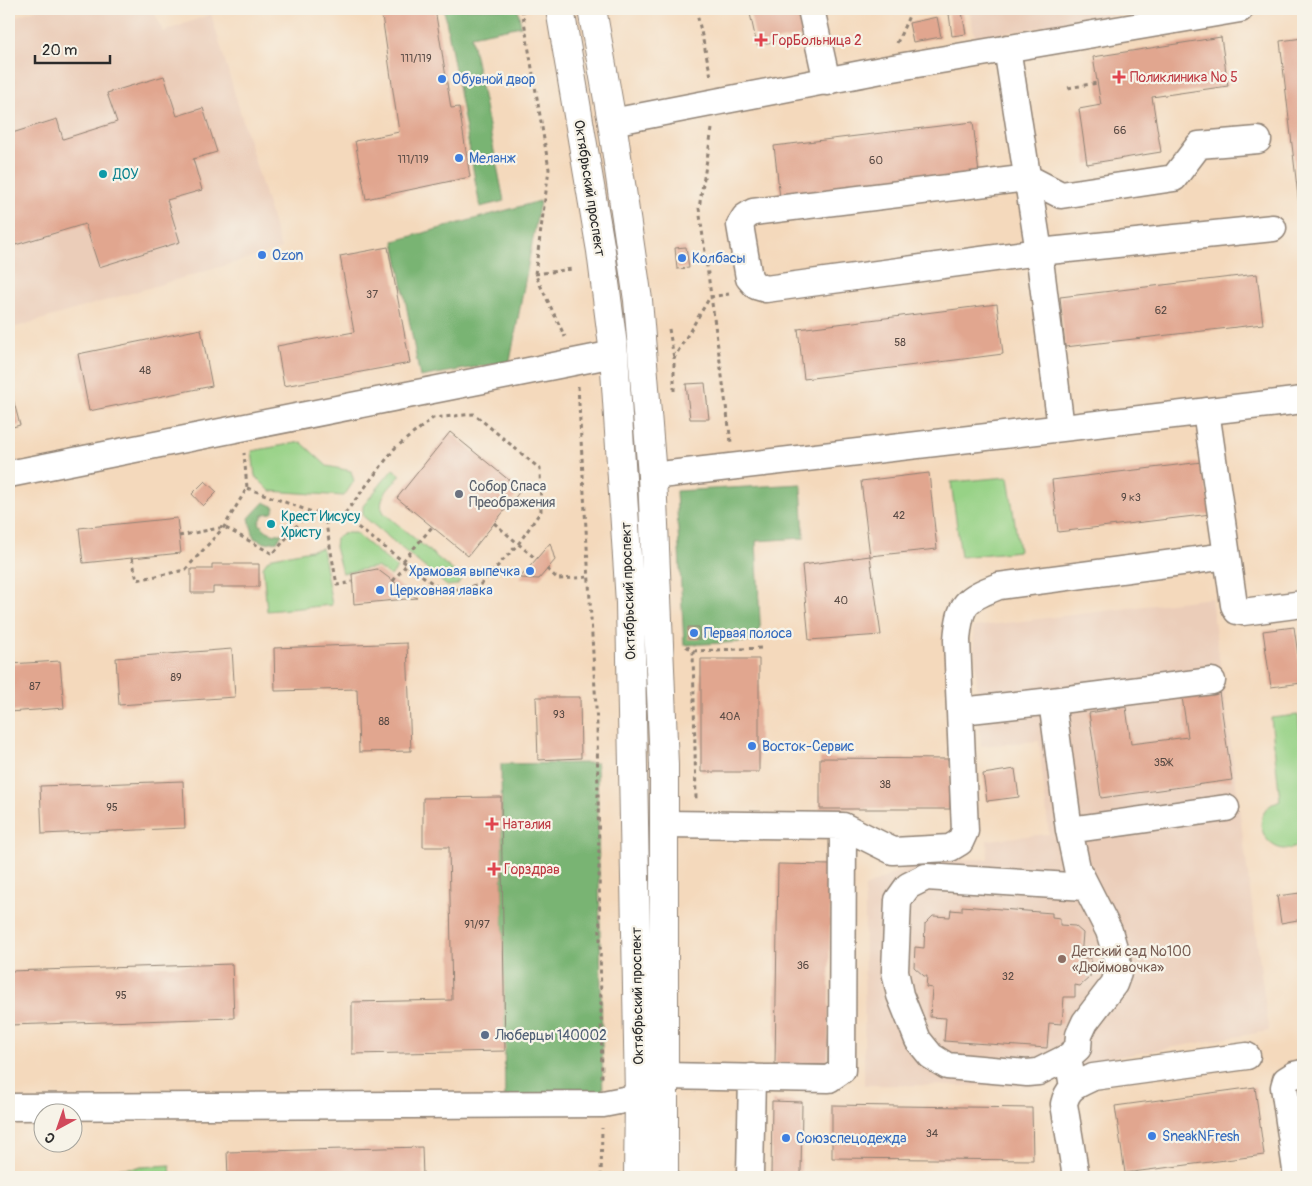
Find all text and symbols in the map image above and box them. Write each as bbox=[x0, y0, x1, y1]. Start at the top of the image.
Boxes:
scale bar bbox=[35, 32, 110, 64]
place label: ГорБольница 2 bbox=[772, 32, 862, 49]
marker: ГорБольница 2 bbox=[754, 33, 768, 47]
text: 20 m bbox=[42, 41, 77, 60]
house number: 111/119 bbox=[400, 52, 432, 65]
place label: Поликлиника № 5 bbox=[1130, 69, 1238, 86]
marker: Поликлиника № 5 bbox=[1112, 70, 1126, 84]
place label: Обувной двор bbox=[452, 71, 536, 88]
marker: Обувной двор bbox=[436, 73, 448, 85]
street label: Октябрьский проспект bbox=[570, 119, 609, 257]
house number: 66 bbox=[1114, 124, 1126, 137]
place label: Меланж bbox=[469, 150, 516, 167]
marker: Меланж bbox=[453, 152, 465, 164]
house number: 111/119 bbox=[397, 153, 429, 166]
house number: 60 bbox=[869, 154, 883, 167]
place label: ДОУ bbox=[112, 166, 139, 183]
marker: ДОУ bbox=[97, 168, 109, 180]
place label: Ozon bbox=[272, 247, 304, 264]
marker: Ozon bbox=[256, 249, 268, 261]
place label: Колбасы bbox=[692, 250, 746, 267]
marker: Колбасы bbox=[676, 252, 688, 264]
house number: 37 bbox=[366, 288, 378, 301]
house number: 62 bbox=[1155, 304, 1167, 317]
house number: 58 bbox=[894, 336, 906, 349]
house number: 48 bbox=[139, 364, 151, 377]
place label: Собор Спаса Преображения bbox=[469, 478, 555, 511]
marker: Собор Спаса Преображения bbox=[453, 488, 465, 500]
house number: 9 к3 bbox=[1121, 491, 1141, 504]
place label: Крест Иисусу Христу bbox=[281, 508, 360, 541]
house number: 42 bbox=[893, 509, 905, 522]
marker: Крест Иисусу Христу bbox=[265, 518, 277, 530]
street label: Октябрьский проспект bbox=[618, 522, 639, 660]
place label: Храмовая выпечка bbox=[409, 563, 520, 580]
marker: Храмовая выпечка bbox=[524, 565, 536, 577]
place label: Церковная лавка bbox=[390, 582, 493, 599]
marker: Церковная лавка bbox=[374, 584, 386, 596]
house number: 40 bbox=[834, 594, 848, 607]
place label: Первая полоса bbox=[704, 625, 792, 642]
marker: Первая полоса bbox=[688, 627, 700, 639]
house number: 89 bbox=[170, 671, 182, 684]
house number: 87 bbox=[29, 680, 41, 693]
house number: 93 bbox=[553, 708, 565, 721]
house number: 40А bbox=[719, 710, 741, 723]
house number: 88 bbox=[378, 715, 390, 728]
place label: Восток-Сервис bbox=[762, 738, 854, 755]
marker: Восток-Сервис bbox=[746, 740, 758, 752]
house number: 35Ж bbox=[1154, 756, 1174, 769]
house number: 38 bbox=[879, 778, 891, 791]
house number: 95 bbox=[106, 801, 118, 814]
place label: Наталия bbox=[502, 816, 551, 833]
marker: Наталия bbox=[486, 818, 498, 830]
place label: Горздрав bbox=[504, 861, 560, 878]
marker: Горздрав bbox=[488, 863, 500, 875]
house number: 91/97 bbox=[464, 918, 490, 931]
street label: Октябрьский проспект bbox=[628, 927, 647, 1065]
place label: Детский сад №100 «Дюймовочка» bbox=[1071, 943, 1191, 976]
marker: Детский сад №100 «Дюймовочка» bbox=[1056, 953, 1068, 965]
house number: 36 bbox=[797, 959, 809, 972]
house number: 32 bbox=[1002, 970, 1014, 983]
house number: 95 bbox=[115, 989, 127, 1002]
place label: Люберцы 140002 bbox=[494, 1027, 607, 1044]
marker: Люберцы 140002 bbox=[479, 1029, 491, 1041]
north arrow bbox=[32, 1104, 82, 1154]
house number: 34 bbox=[926, 1127, 939, 1140]
text: С bbox=[41, 1128, 59, 1147]
place label: SneakNFresh bbox=[1162, 1128, 1240, 1145]
place label: Союзспецодежда bbox=[796, 1130, 906, 1147]
marker: SneakNFresh bbox=[1146, 1130, 1158, 1142]
marker: Союзспецодежда bbox=[780, 1132, 792, 1144]

